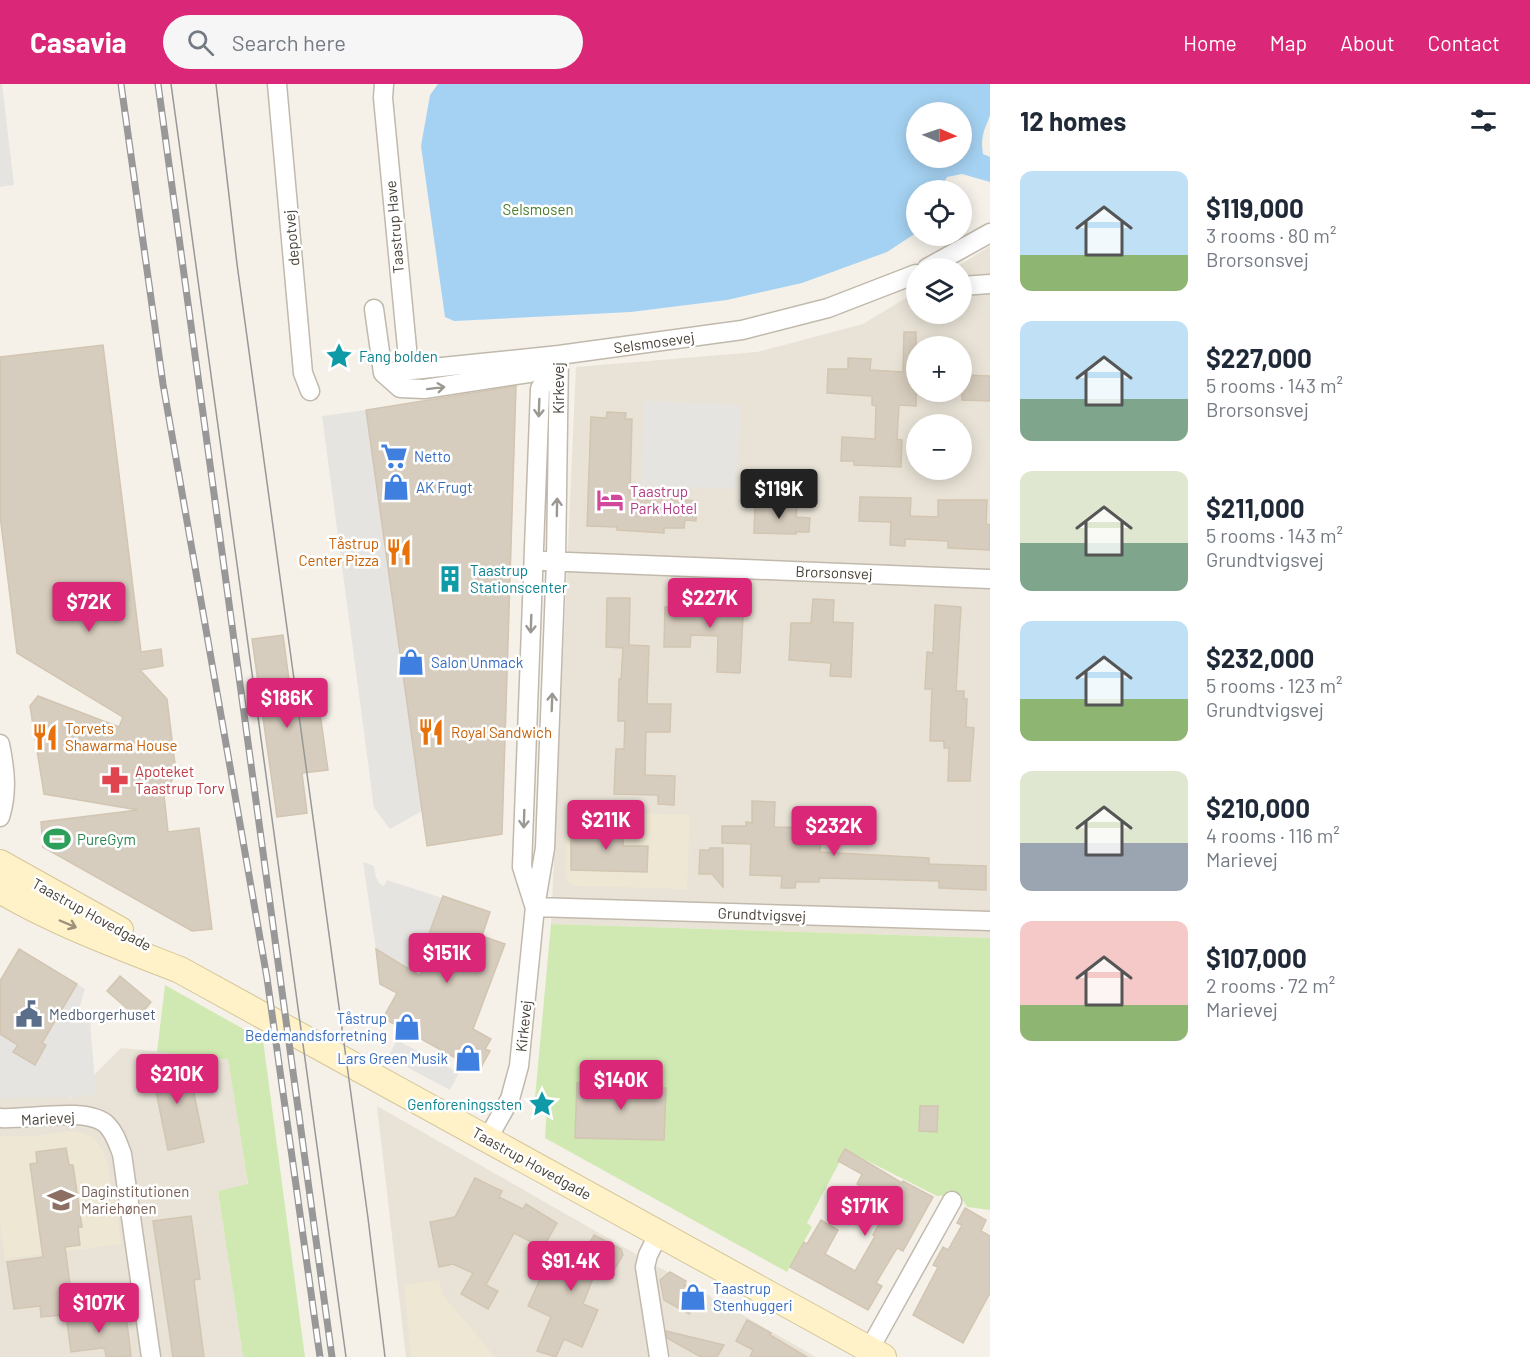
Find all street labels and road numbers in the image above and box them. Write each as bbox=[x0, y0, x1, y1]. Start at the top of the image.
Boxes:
street label: Taastrup Have bbox=[381, 180, 407, 274]
street label: depotvej bbox=[280, 209, 302, 267]
street label: Selsmosevej bbox=[612, 327, 696, 357]
street label: Kirkevej bbox=[549, 362, 567, 414]
street label: Brorsonsvej bbox=[795, 562, 873, 582]
street label: Taastrup Hovedgade bbox=[29, 874, 155, 954]
street label: Grundtvigsvej bbox=[717, 903, 807, 925]
street label: Kirkevej bbox=[511, 999, 535, 1053]
street label: Marievej bbox=[21, 1108, 75, 1128]
street label: Taastrup Hovedgade bbox=[469, 1123, 595, 1203]

